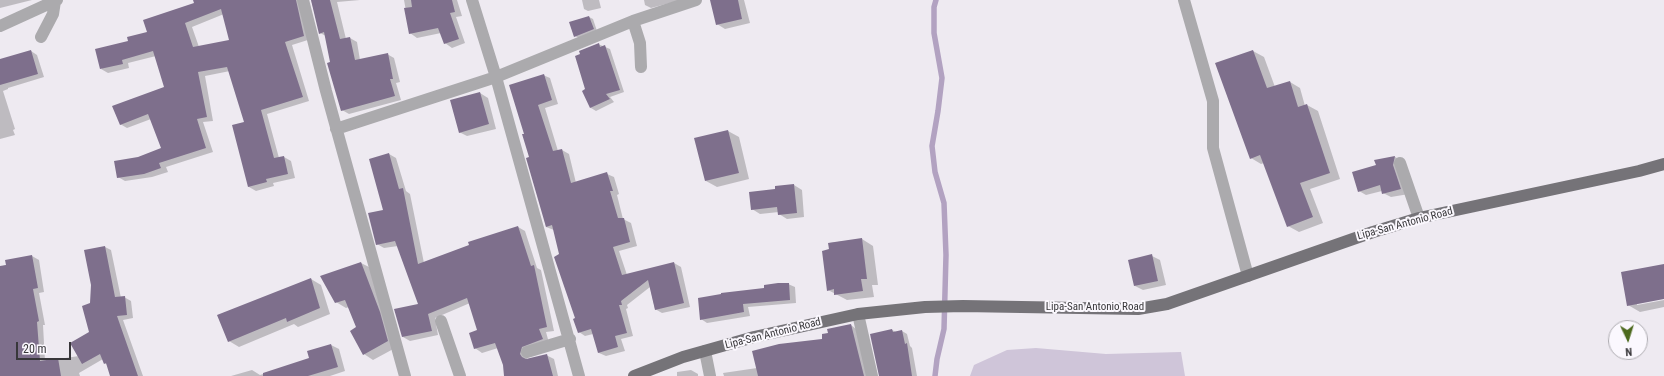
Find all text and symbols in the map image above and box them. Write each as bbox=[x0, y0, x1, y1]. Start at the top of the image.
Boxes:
street label: Lipa-San Antonio Road bbox=[1356, 205, 1454, 243]
street label: Lipa-San Antonio Road bbox=[1046, 300, 1144, 314]
street label: Lipa-San Antonio Road bbox=[724, 316, 822, 352]
north arrow bbox=[1608, 320, 1648, 360]
scale bar bbox=[18, 334, 73, 360]
text: 20 m bbox=[23, 342, 47, 356]
text: N bbox=[1625, 345, 1633, 358]

